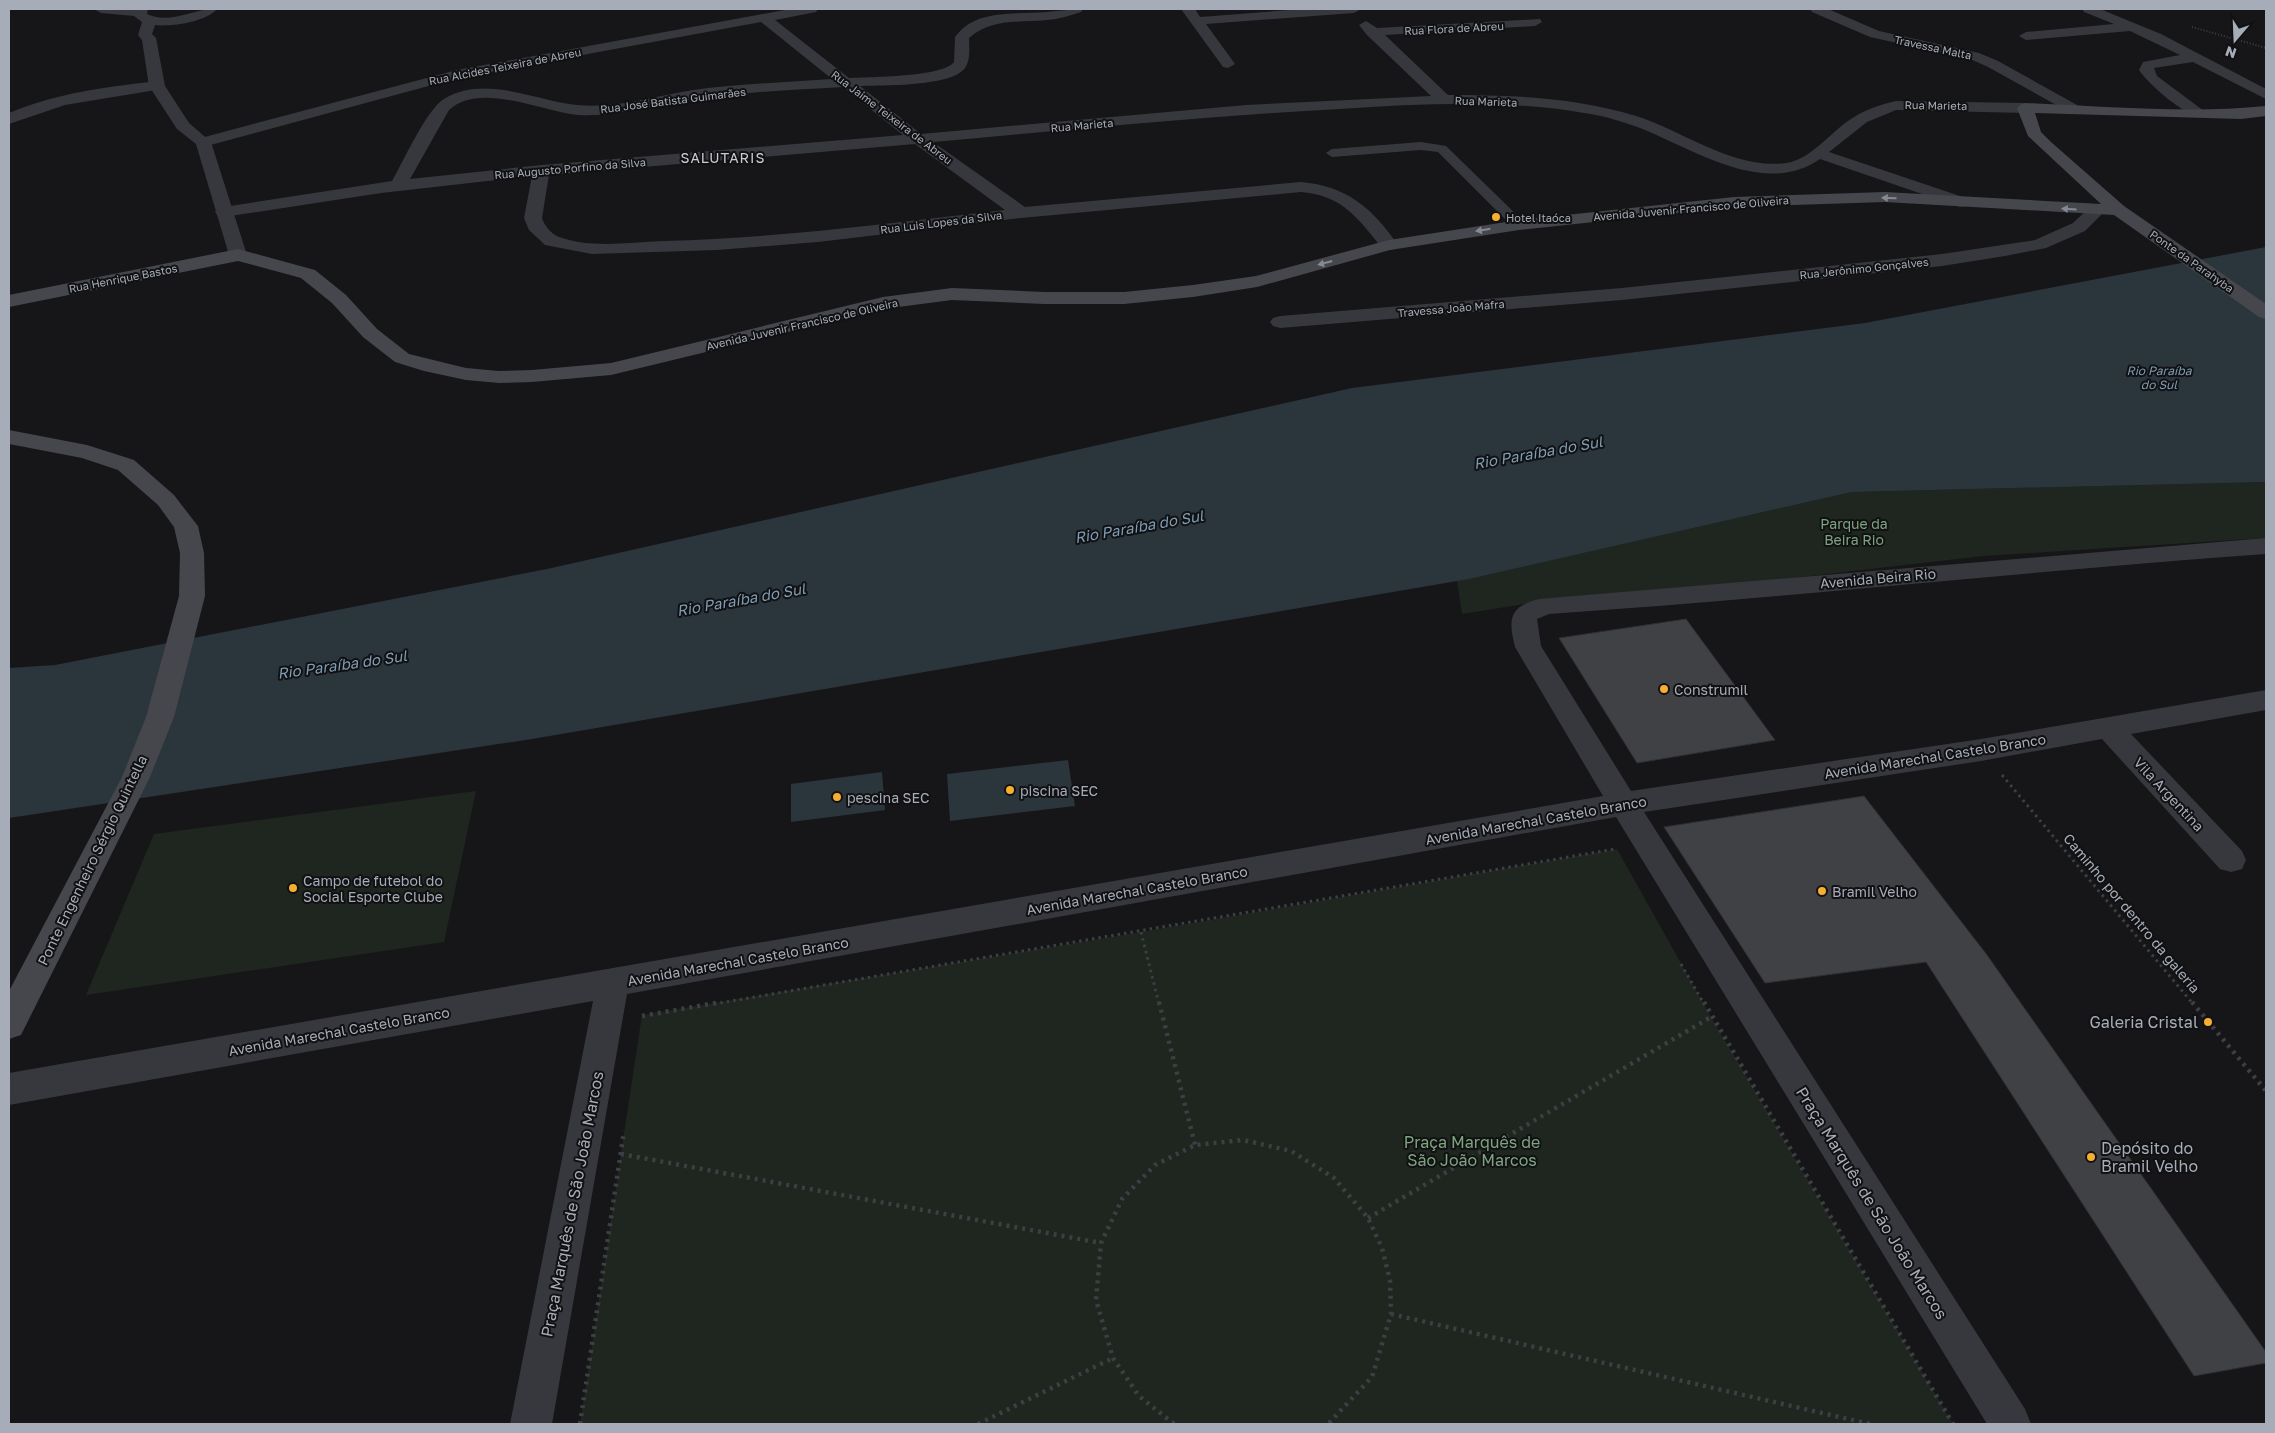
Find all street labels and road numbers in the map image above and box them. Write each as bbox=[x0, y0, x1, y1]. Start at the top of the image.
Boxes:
street label: Rua Flora de Abreu bbox=[1404, 19, 1504, 37]
street label: Travessa Malta bbox=[1893, 32, 1973, 62]
street label: Rua Alcides Teixeira de Abreu bbox=[428, 45, 582, 87]
street label: Rua Jaime Teixeira de Abreu bbox=[829, 67, 955, 167]
street label: Rua José Batista Guimarães bbox=[600, 85, 747, 115]
street label: Rua Marieta bbox=[1454, 93, 1518, 109]
street label: Rua Marieta bbox=[1904, 98, 1968, 112]
street label: Rua Marieta bbox=[1050, 116, 1114, 134]
street label: Rua Augusto Porfino da Silva bbox=[494, 155, 646, 181]
street label: Avenida Juvenir Francisco de Oliveira bbox=[1593, 193, 1789, 223]
street label: Rua Luis Lopes da Silva bbox=[879, 208, 1003, 236]
street label: Ponte da Parahyba bbox=[2148, 227, 2236, 295]
street label: Rua Jerônimo Gonçalves bbox=[1799, 255, 1929, 281]
street label: Rua Henrique Bastos bbox=[68, 261, 179, 295]
street label: Avenida Juvenir Francisco de Oliveira bbox=[705, 296, 899, 352]
street label: Travessa João Mafra bbox=[1397, 297, 1505, 319]
street label: Avenida Beira Rio bbox=[1819, 564, 1937, 592]
street label: Avenida Marechal Castelo Branco bbox=[1823, 730, 2047, 782]
street label: Ponte Engenheiro Sérgio Quintella bbox=[34, 752, 150, 968]
street label: Vila Argentina bbox=[2130, 754, 2208, 834]
street label: Avenida Marechal Castelo Branco bbox=[1424, 792, 1648, 848]
street label: Caminho por dentro da galeria bbox=[2060, 830, 2204, 996]
street label: Avenida Marechal Castelo Branco bbox=[1025, 862, 1249, 918]
street label: Avenida Marechal Castelo Branco bbox=[626, 933, 850, 989]
street label: Avenida Marechal Castelo Branco bbox=[227, 1003, 451, 1059]
street label: Praça Marquês de São João Marcos bbox=[536, 1069, 608, 1339]
street label: Praça Marquês de São João Marcos bbox=[1792, 1083, 1952, 1323]

